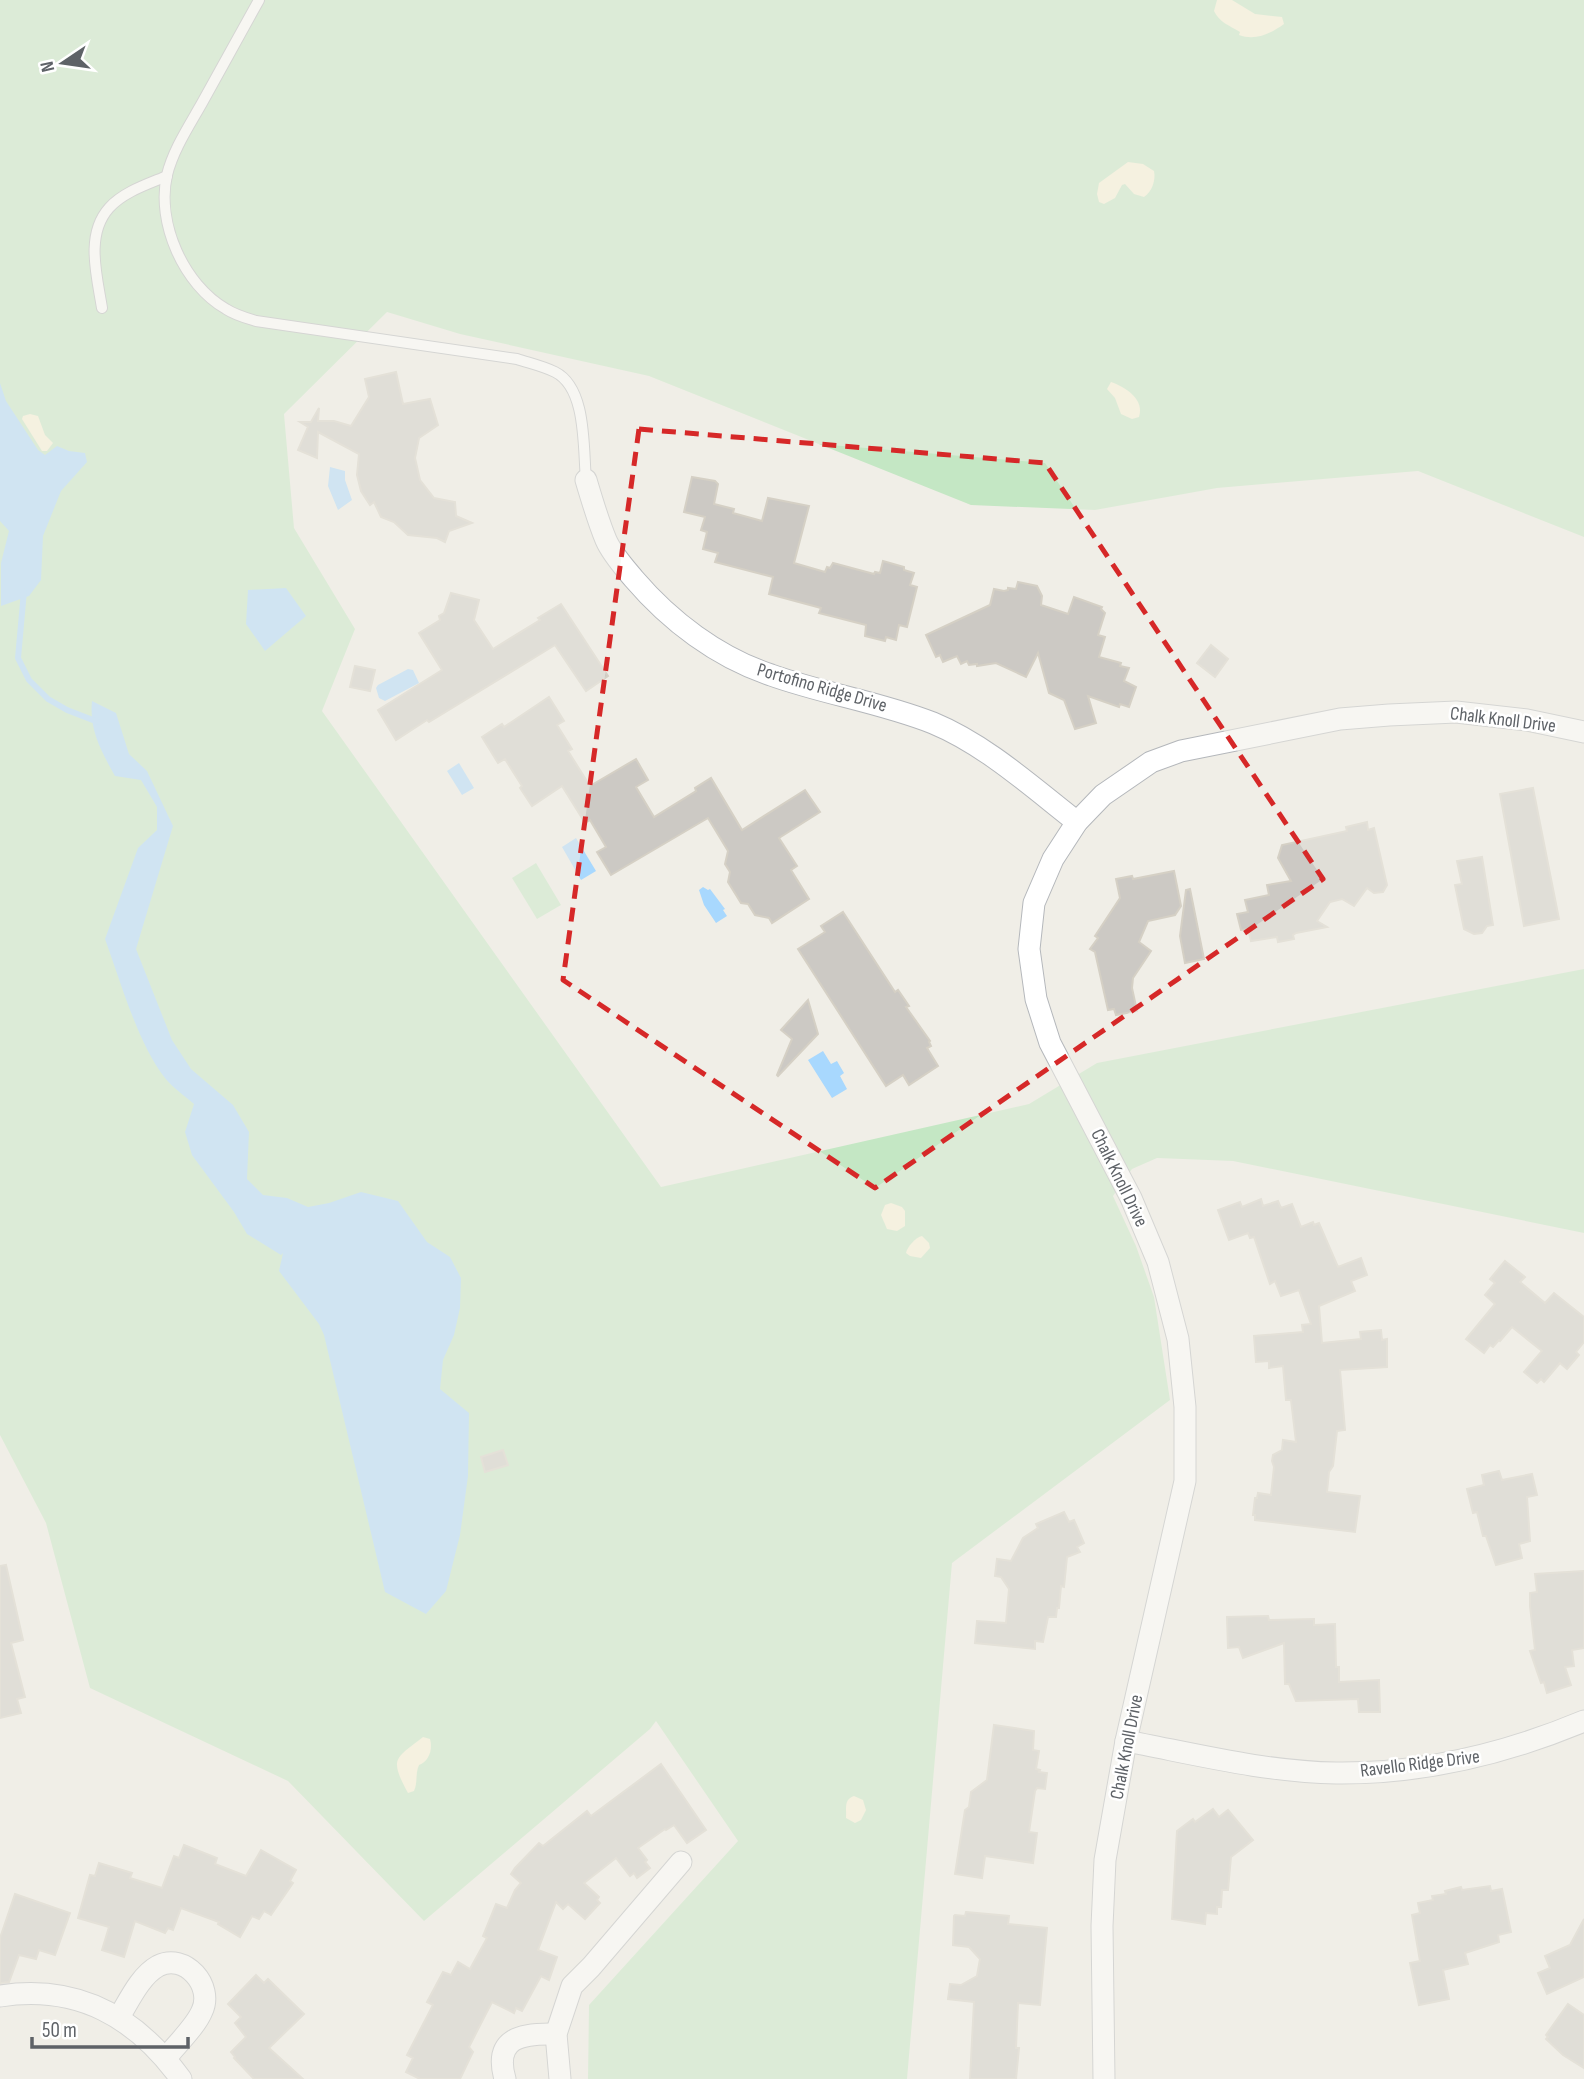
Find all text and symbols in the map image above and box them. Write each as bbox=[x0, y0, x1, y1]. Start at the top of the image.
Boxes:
north arrow bbox=[28, 28, 98, 98]
text: N bbox=[36, 59, 60, 74]
street label: Portofino Ridge Drive bbox=[754, 658, 890, 718]
street label: Chalk Knoll Drive bbox=[1449, 702, 1557, 738]
street label: Chalk Knoll Drive bbox=[1085, 1125, 1153, 1231]
street label: Chalk Knoll Drive bbox=[1106, 1693, 1148, 1801]
street label: Ravello Ridge Drive bbox=[1359, 1745, 1481, 1783]
scale bar bbox=[32, 2006, 187, 2050]
text: 50 m bbox=[42, 2018, 77, 2043]

